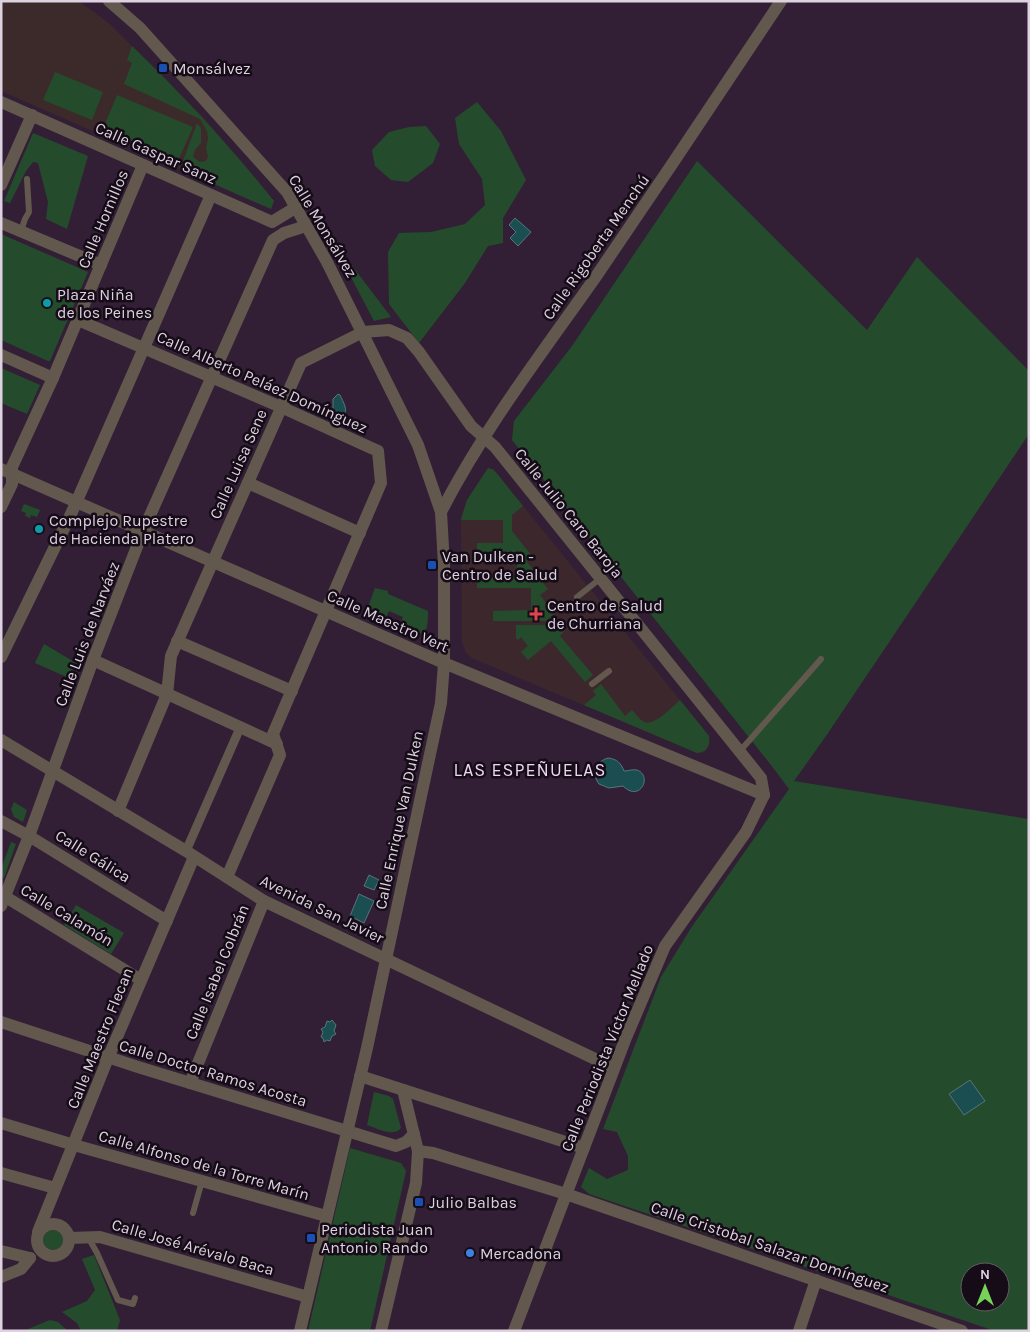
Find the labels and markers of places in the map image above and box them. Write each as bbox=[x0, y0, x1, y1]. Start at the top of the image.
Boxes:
place label: Monsálvez bbox=[173, 59, 251, 78]
marker: Monsálvez bbox=[157, 62, 169, 74]
place label: Plaza Niña de los Peines bbox=[57, 285, 152, 322]
marker: Plaza Niña de los Peines bbox=[41, 297, 53, 309]
place label: Complejo Rupestre de Hacienda Platero bbox=[49, 511, 194, 548]
marker: Complejo Rupestre de Hacienda Platero bbox=[33, 523, 45, 535]
place label: Van Dulken - Centro de Salud bbox=[442, 547, 558, 584]
marker: Van Dulken - Centro de Salud bbox=[426, 559, 438, 571]
place label: Centro de Salud de Churriana bbox=[547, 596, 663, 633]
marker: Centro de Salud de Churriana bbox=[529, 607, 543, 621]
place label: Julio Balbas bbox=[429, 1193, 517, 1212]
marker: Julio Balbas bbox=[413, 1196, 425, 1208]
place label: Periodista Juan Antonio Rando bbox=[321, 1220, 433, 1257]
marker: Periodista Juan Antonio Rando bbox=[305, 1232, 317, 1244]
place label: Mercadona bbox=[480, 1244, 561, 1263]
marker: Mercadona bbox=[464, 1247, 476, 1259]

